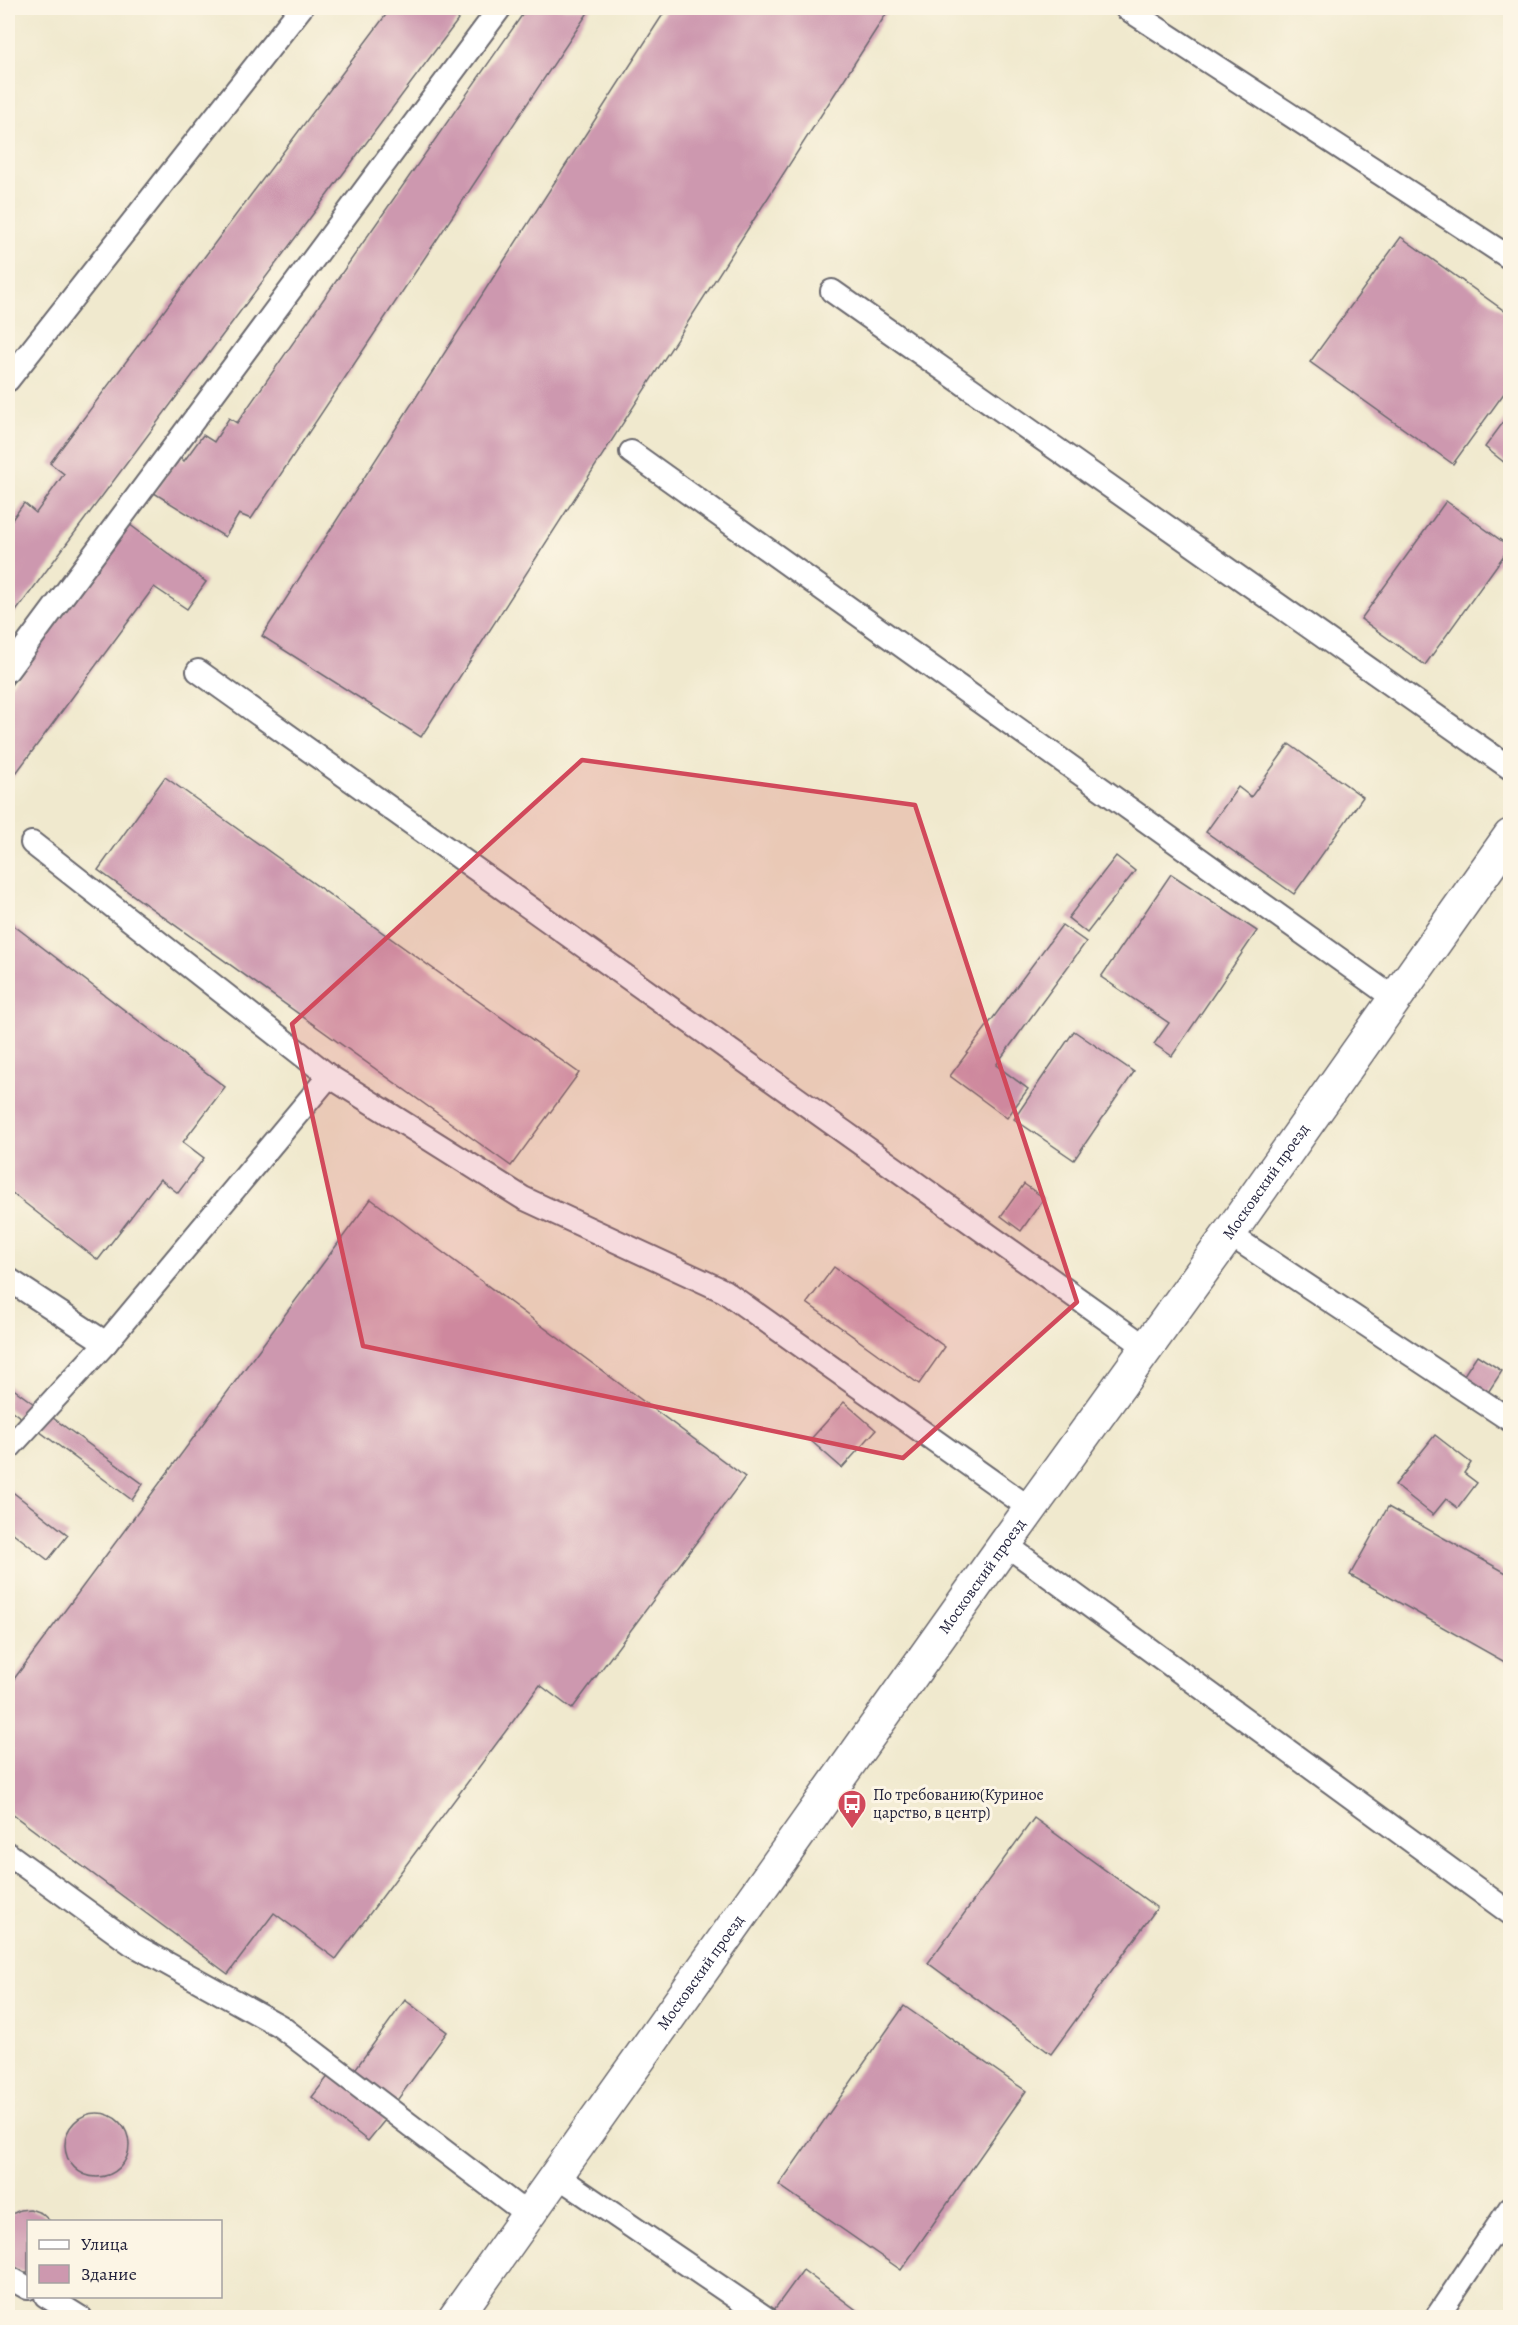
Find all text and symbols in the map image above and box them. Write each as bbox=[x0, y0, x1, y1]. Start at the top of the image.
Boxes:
street label: Московский проезд bbox=[1217, 1119, 1314, 1244]
street label: Московский проезд bbox=[934, 1514, 1031, 1638]
place label: По требованию(Куриное царство, в центр) bbox=[873, 1784, 1044, 1824]
bus stop icon: По требованию(Куриное царство, в центр) bbox=[836, 1788, 868, 1830]
street label: Московский проезд bbox=[652, 1910, 749, 2035]
legend bbox=[27, 2220, 222, 2298]
text: Улица bbox=[81, 2232, 129, 2256]
text: Здание bbox=[81, 2262, 137, 2286]

